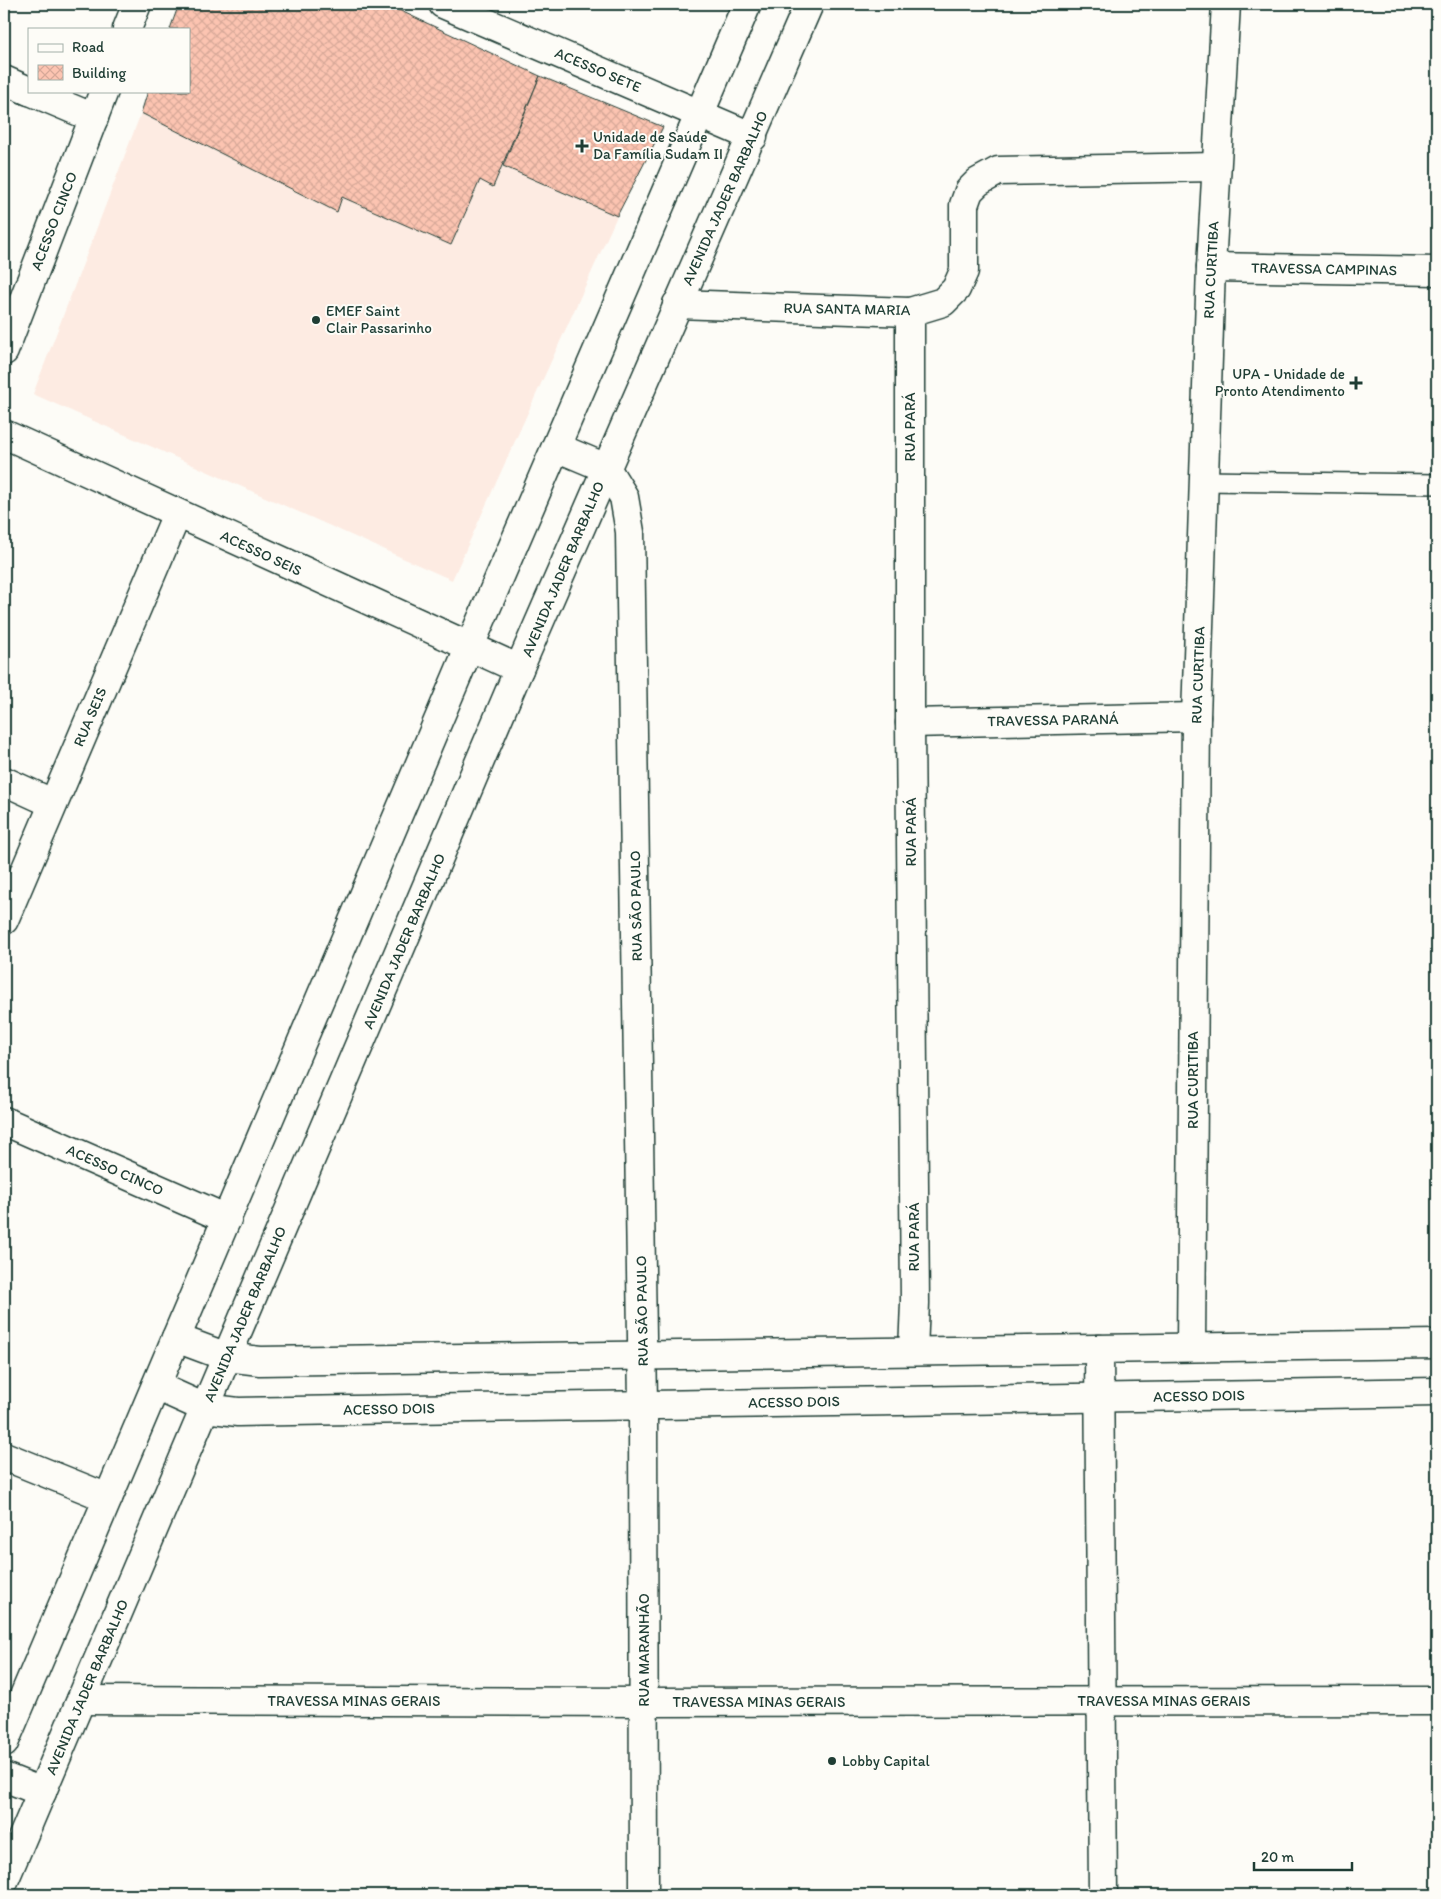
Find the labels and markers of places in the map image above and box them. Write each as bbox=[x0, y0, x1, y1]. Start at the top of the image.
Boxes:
place label: Unidade de Saúde Da Família Sudam II bbox=[593, 128, 723, 163]
marker: Unidade de Saúde Da Família Sudam II bbox=[575, 139, 589, 153]
place label: EMEF Saint Clair Passarinho bbox=[326, 302, 432, 337]
marker: EMEF Saint Clair Passarinho bbox=[310, 314, 322, 326]
place label: UPA - Unidade de Pronto Atendimento bbox=[1215, 365, 1345, 400]
marker: UPA - Unidade de Pronto Atendimento bbox=[1349, 376, 1363, 390]
place label: Lobby Capital bbox=[842, 1752, 931, 1770]
marker: Lobby Capital bbox=[826, 1755, 838, 1767]

